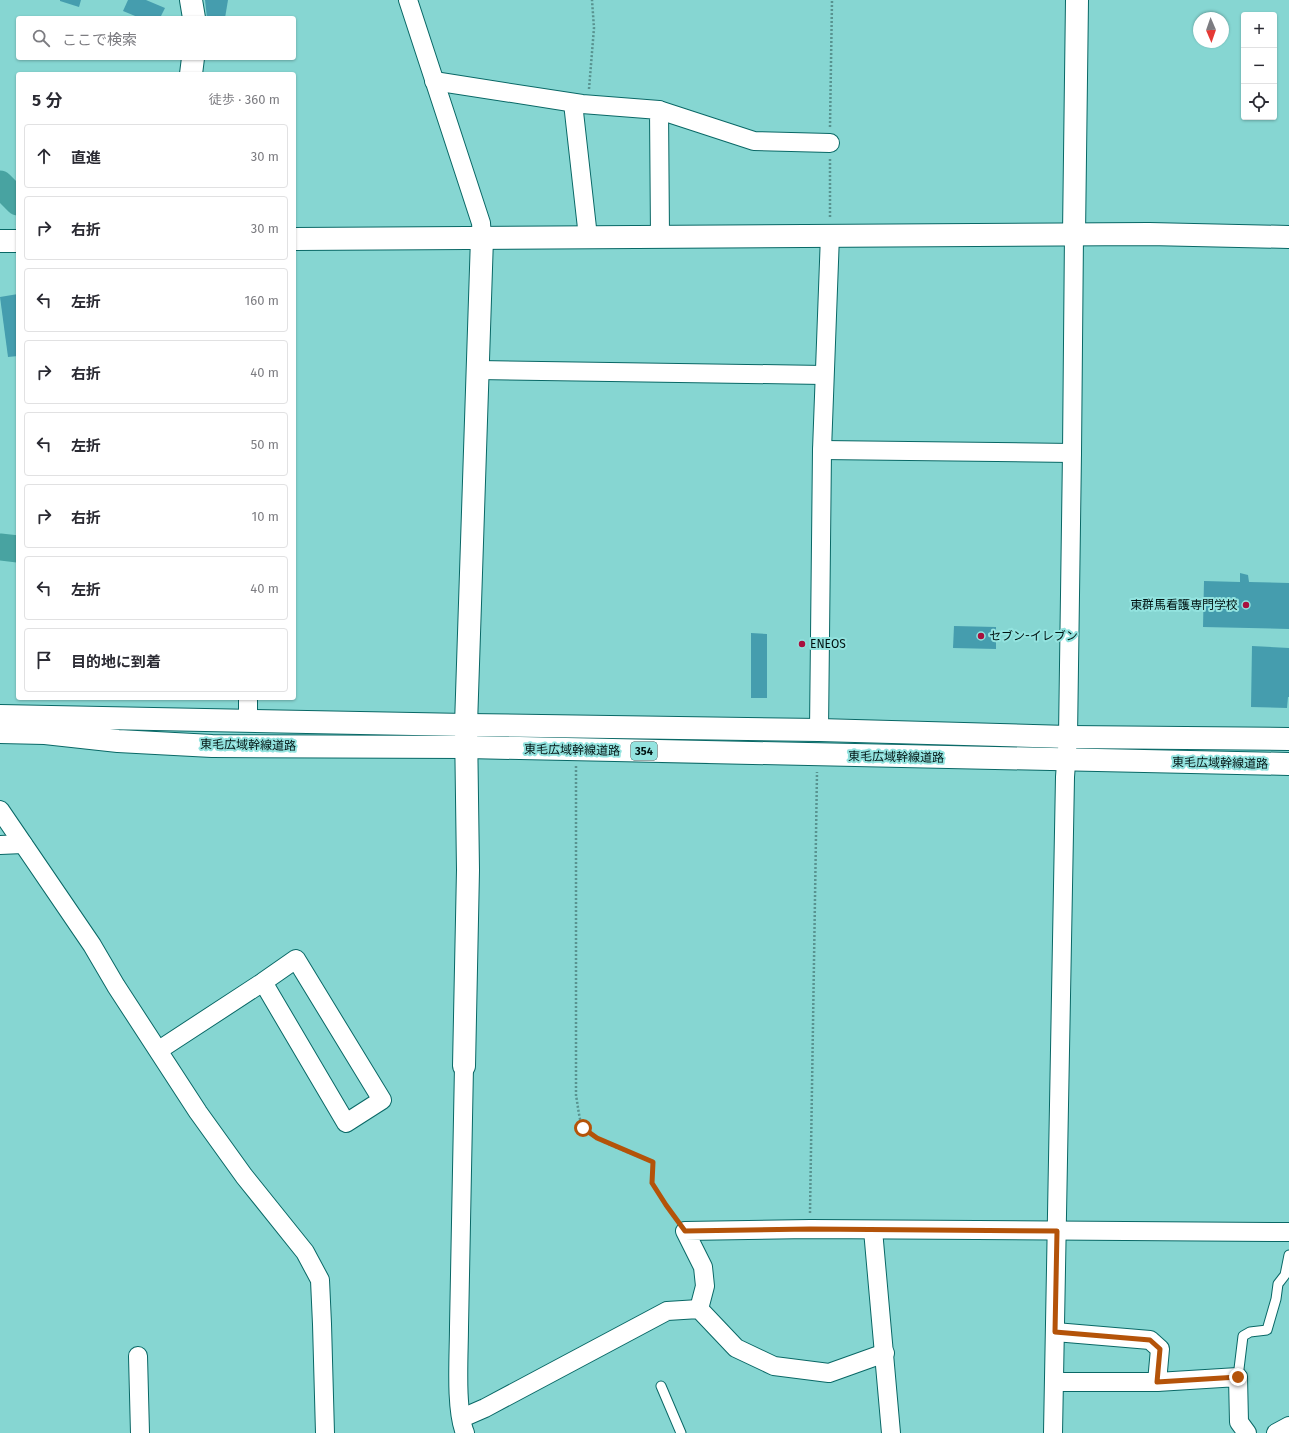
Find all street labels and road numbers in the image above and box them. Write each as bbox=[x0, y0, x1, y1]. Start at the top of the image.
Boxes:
street label: 東毛広域幹線道路 bbox=[200, 737, 296, 753]
street label: 東毛広域幹線道路 bbox=[524, 742, 620, 758]
road number: 354 bbox=[631, 742, 657, 760]
street label: 東毛広域幹線道路 bbox=[848, 749, 944, 765]
street label: 東毛広域幹線道路 bbox=[1172, 755, 1268, 771]

